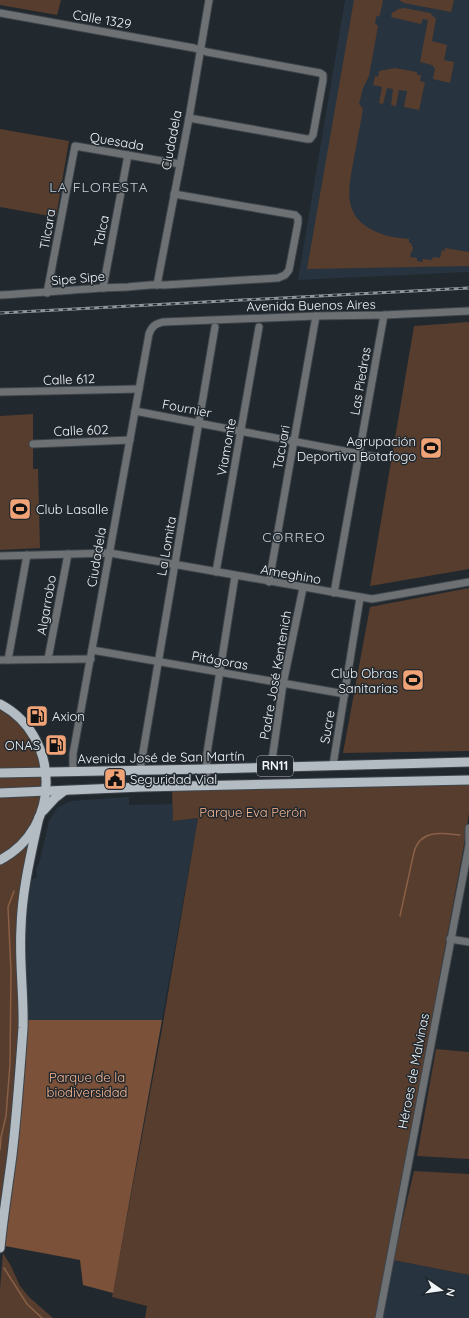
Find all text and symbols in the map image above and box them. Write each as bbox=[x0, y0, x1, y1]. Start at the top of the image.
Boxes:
street label: Calle 1329 bbox=[71, 6, 133, 32]
street label: Ciudadela bbox=[157, 109, 185, 171]
street label: Quesada bbox=[89, 128, 145, 154]
district label: LA FLORESTA bbox=[49, 178, 149, 196]
street label: Tilcara bbox=[36, 207, 58, 251]
street label: Talca bbox=[90, 214, 112, 248]
street label: Sipe Sipe bbox=[50, 268, 106, 288]
street label: Avenida Buenos Aires bbox=[246, 296, 376, 314]
street label: Las Piedras bbox=[346, 346, 374, 416]
street label: Calle 612 bbox=[43, 370, 95, 388]
street label: Fournier bbox=[161, 395, 213, 421]
street label: Viamonte bbox=[213, 417, 239, 477]
street label: Calle 602 bbox=[53, 421, 109, 439]
street label: Tacuari bbox=[269, 424, 293, 470]
place label: Agrupación Deportiva Botafogo bbox=[297, 433, 416, 464]
sports icon: Agrupación Deportiva Botafogo bbox=[418, 435, 444, 461]
sports icon: Club Lasalle bbox=[7, 496, 33, 522]
place label: Club Lasalle bbox=[36, 501, 108, 517]
street label: La Lomita bbox=[153, 515, 179, 577]
street label: Ciudadela bbox=[83, 526, 109, 588]
district label: CORREO bbox=[262, 528, 326, 546]
street label: Ameghino bbox=[259, 561, 323, 587]
street label: Algarrobo bbox=[33, 574, 59, 636]
street label: Padre José Kentenich bbox=[256, 609, 294, 741]
street label: Pitágoras bbox=[190, 647, 250, 673]
place label: Club Obras Sanitarias bbox=[331, 665, 398, 696]
sports icon: Club Obras Sanitarias bbox=[400, 667, 426, 693]
fuel station icon: Axion bbox=[24, 703, 50, 729]
place label: Axion bbox=[52, 708, 85, 724]
street label: Sucre bbox=[316, 709, 338, 745]
fuel station icon: ONAS bbox=[43, 732, 69, 758]
place label: ONAS bbox=[5, 737, 40, 753]
street label: Avenida José de San Martín bbox=[77, 748, 245, 766]
road number: RN11 bbox=[257, 756, 293, 776]
public building icon: Seguridad Vial bbox=[102, 766, 128, 792]
place label: Seguridad Vial bbox=[130, 771, 217, 787]
park label: Parque Eva Perón bbox=[199, 804, 307, 820]
street label: Héroes de Malvinas bbox=[394, 1012, 432, 1130]
park label: Parque de la biodiversidad bbox=[47, 1069, 127, 1100]
north arrow bbox=[421, 1270, 461, 1310]
text: N bbox=[443, 1287, 458, 1298]

